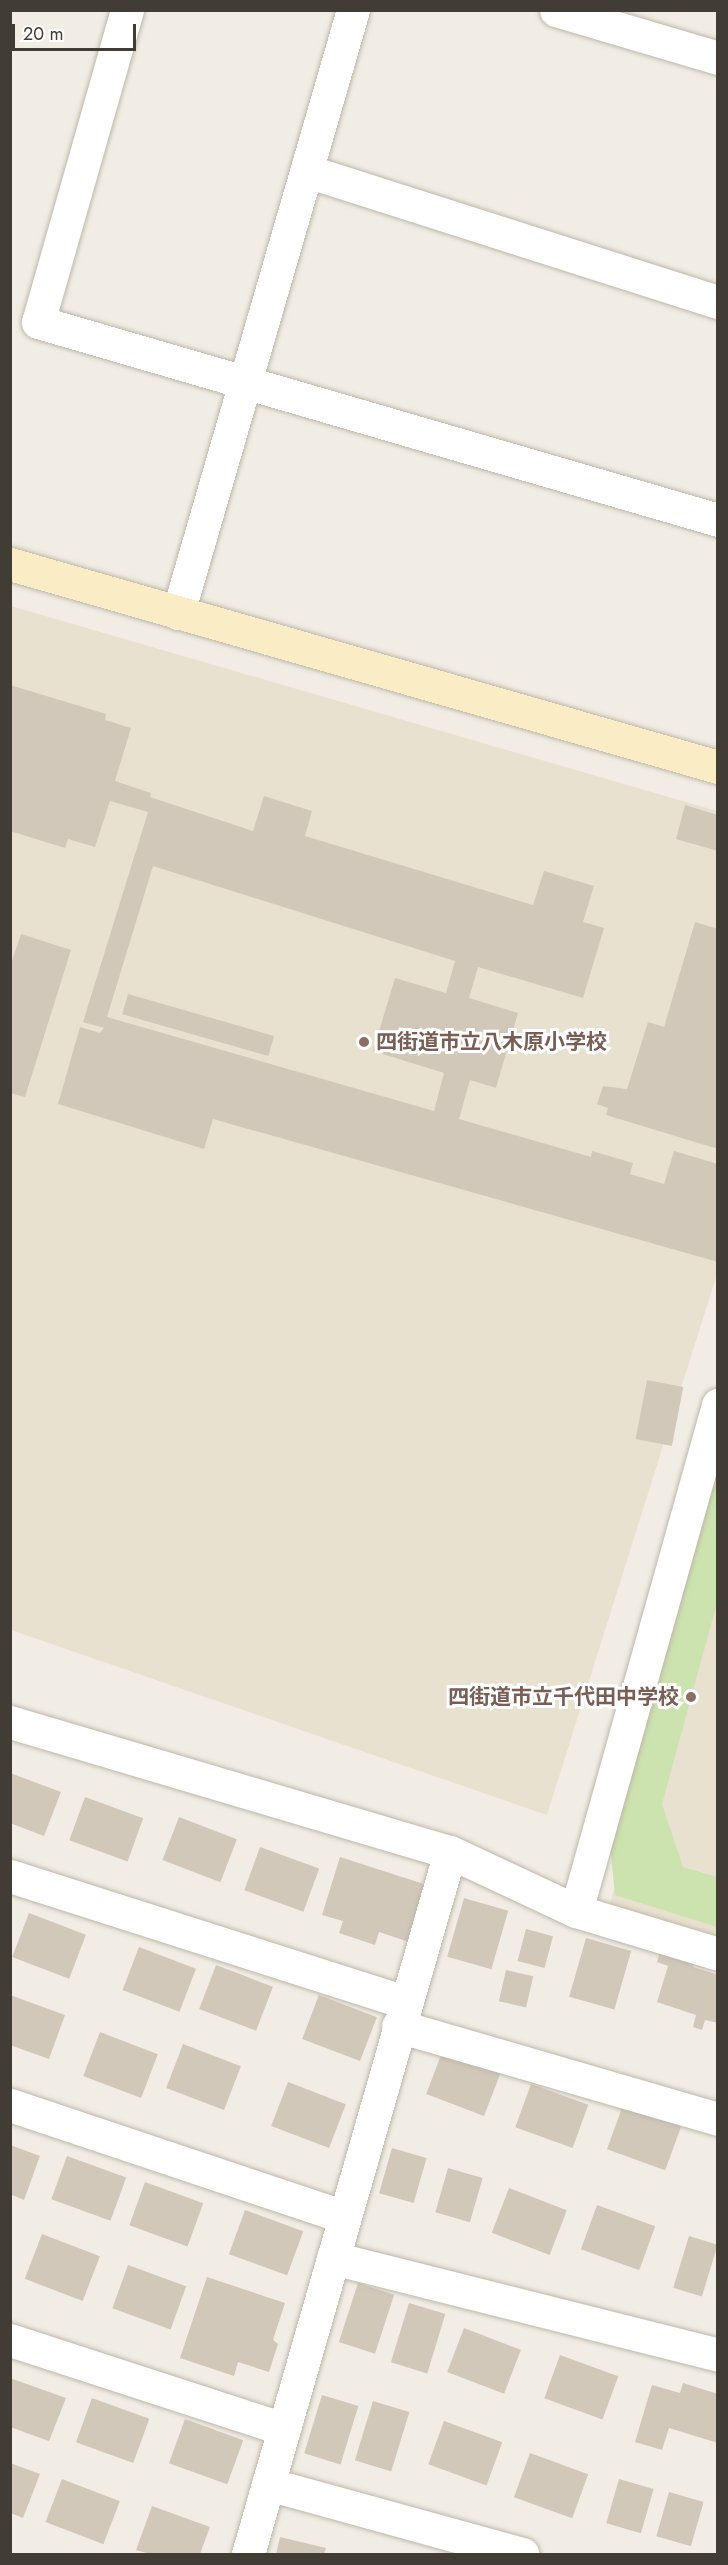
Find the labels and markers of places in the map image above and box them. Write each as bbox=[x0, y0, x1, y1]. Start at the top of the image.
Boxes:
place label: 四街道市立八木原小学校 bbox=[376, 1029, 607, 1055]
marker: 四街道市立八木原小学校 bbox=[357, 1035, 371, 1049]
place label: 四街道市立千代田中学校 bbox=[448, 1684, 679, 1710]
marker: 四街道市立千代田中学校 bbox=[684, 1690, 698, 1704]

